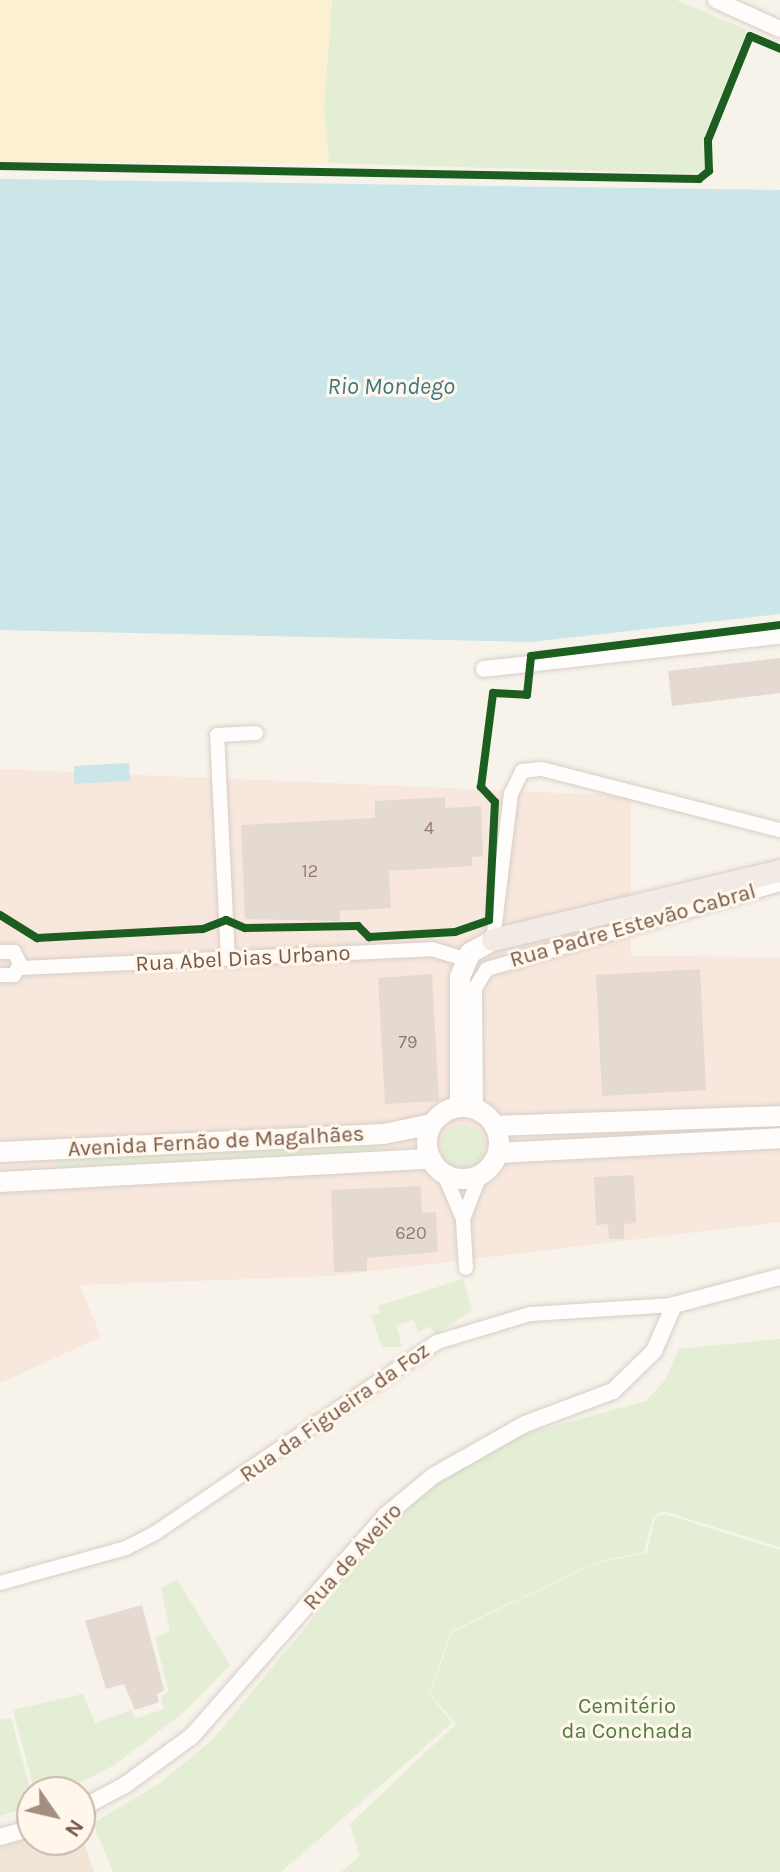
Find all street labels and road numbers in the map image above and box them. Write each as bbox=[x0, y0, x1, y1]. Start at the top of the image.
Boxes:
street label: Rua Padre Estevão Cabral bbox=[507, 878, 759, 974]
street label: Rua Abel Dias Urbano bbox=[135, 940, 351, 978]
street label: Avenida Fernão de Magalhães bbox=[67, 1121, 365, 1163]
street label: Rua da Figueira da Foz bbox=[235, 1338, 435, 1488]
street label: Rua de Aveiro bbox=[298, 1498, 408, 1616]

